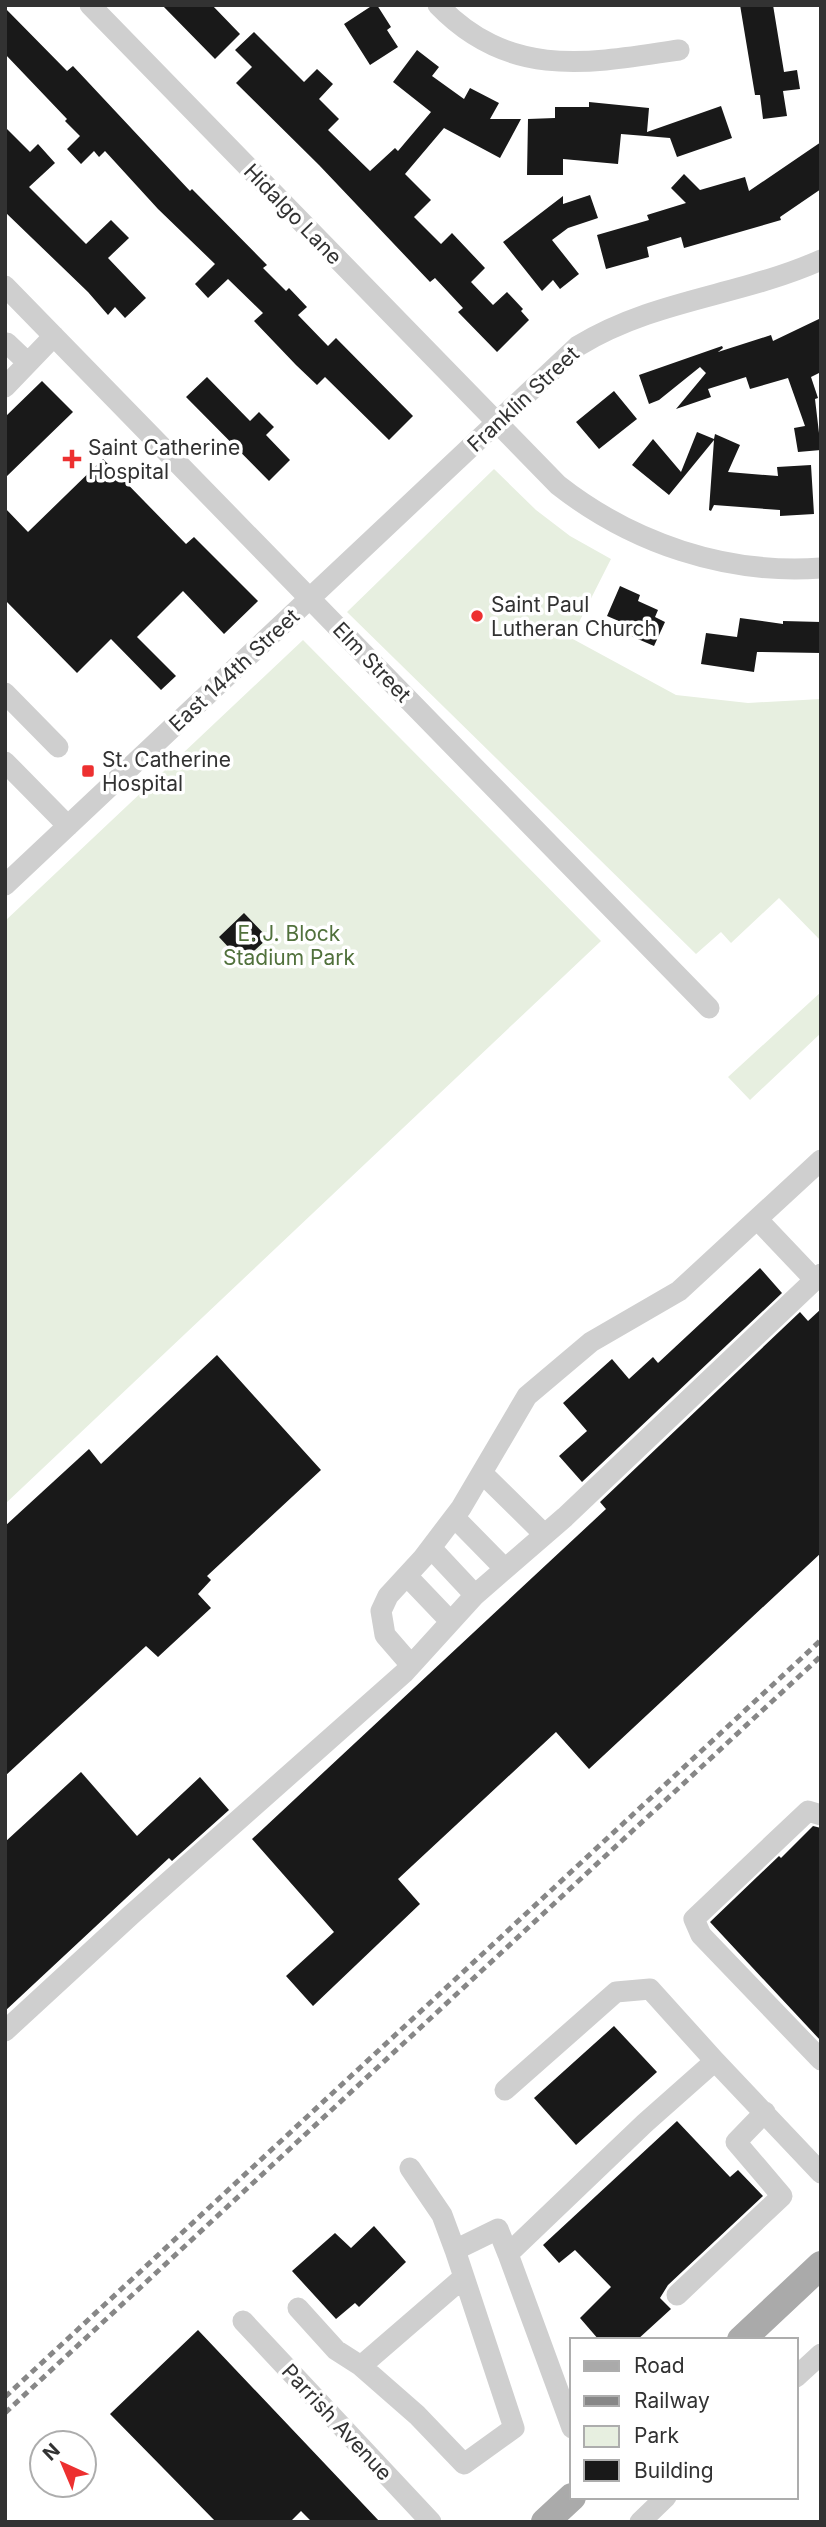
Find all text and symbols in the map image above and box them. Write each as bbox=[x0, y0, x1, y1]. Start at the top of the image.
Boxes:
street label: Hidalgo Lane bbox=[239, 159, 347, 269]
street label: Franklin Street bbox=[462, 341, 584, 457]
place label: Saint Catherine Hospital bbox=[88, 435, 240, 484]
marker: Saint Catherine Hospital bbox=[62, 449, 82, 469]
place label: Saint Paul Lutheran Church bbox=[491, 592, 657, 641]
street label: East 144th Street bbox=[164, 603, 304, 737]
marker: Saint Paul Lutheran Church bbox=[469, 608, 485, 624]
street label: Elm Street bbox=[328, 617, 416, 707]
place label: St. Catherine Hospital bbox=[102, 747, 231, 796]
marker: St. Catherine Hospital bbox=[80, 763, 96, 779]
park label: E. J. Block Stadium Park bbox=[223, 921, 355, 970]
legend bbox=[570, 2338, 798, 2499]
text: Road bbox=[634, 2353, 685, 2378]
street label: Parrish Avenue bbox=[277, 2359, 397, 2485]
text: Railway bbox=[634, 2388, 710, 2413]
text: Park bbox=[634, 2423, 679, 2448]
north arrow bbox=[28, 2429, 98, 2499]
text: N bbox=[38, 2439, 65, 2465]
text: Building bbox=[634, 2458, 714, 2483]

